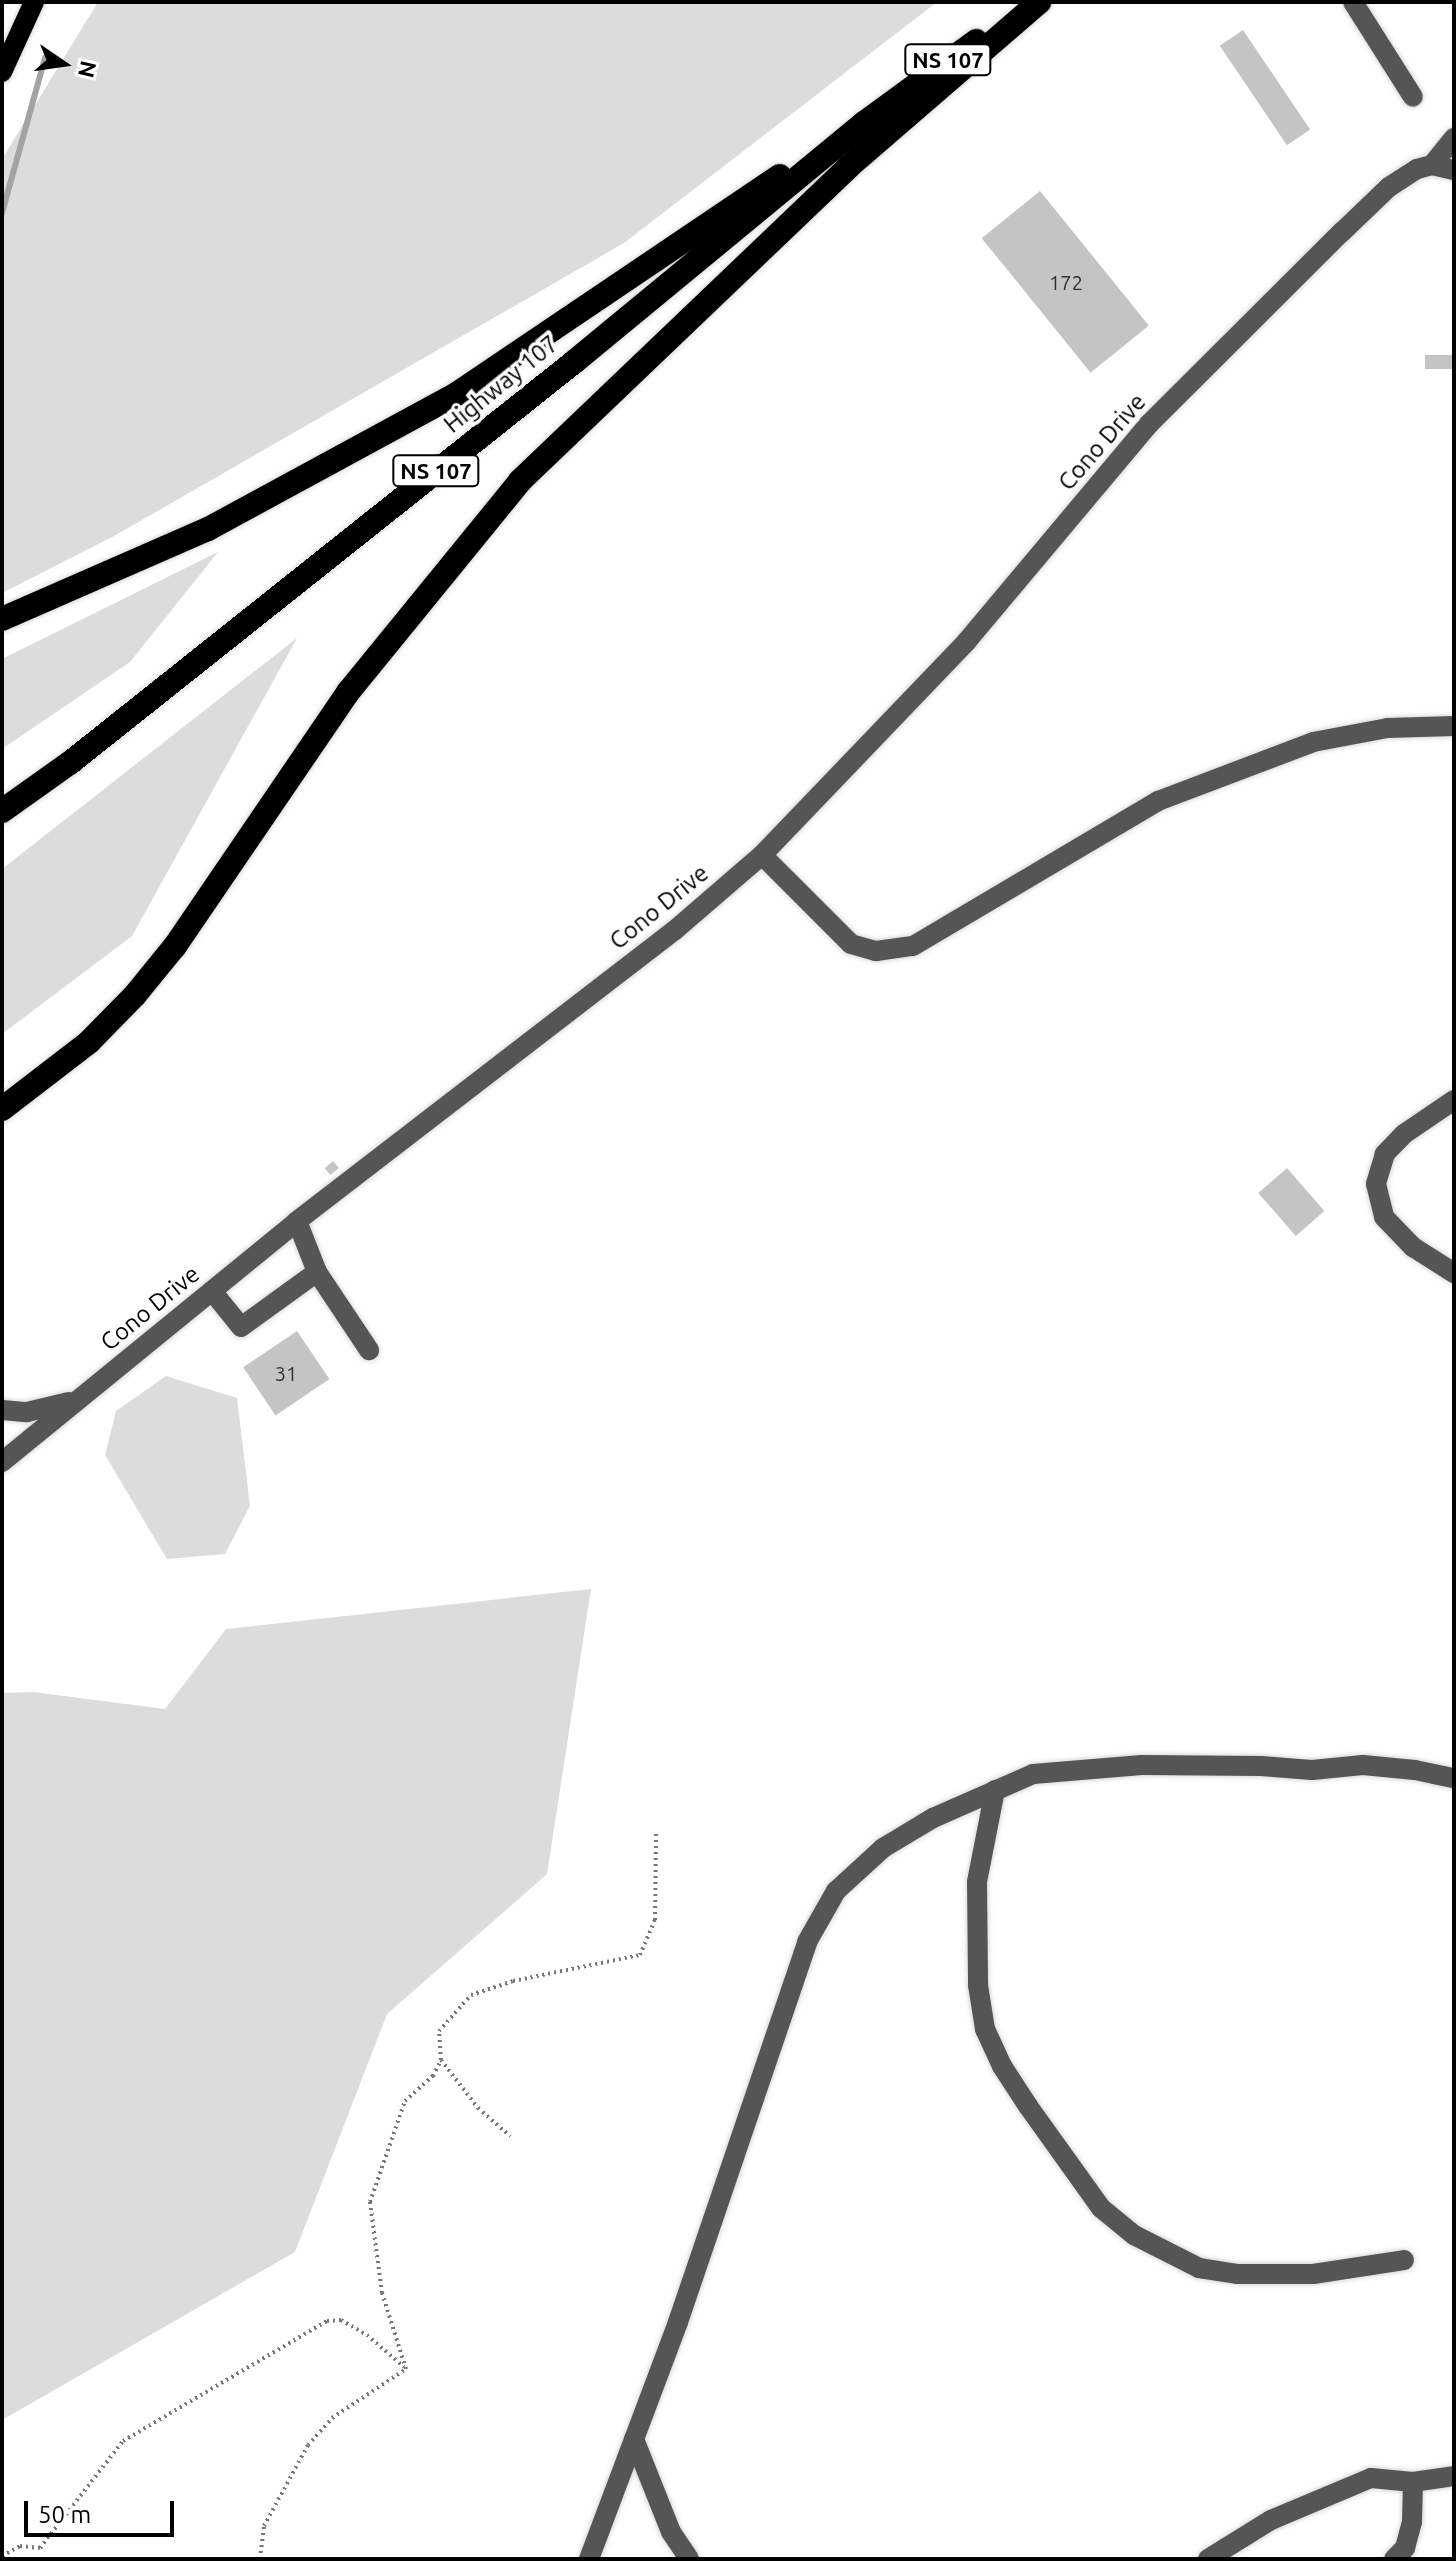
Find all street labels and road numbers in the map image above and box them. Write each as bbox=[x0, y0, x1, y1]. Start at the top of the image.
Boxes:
road number: NS 107 bbox=[904, 42, 992, 78]
street label: Highway 107 bbox=[438, 329, 564, 439]
street label: Cono Drive bbox=[1052, 388, 1152, 496]
road number: NS 107 bbox=[392, 453, 480, 489]
street label: Cono Drive bbox=[604, 858, 714, 956]
street label: Cono Drive bbox=[95, 1259, 205, 1357]

